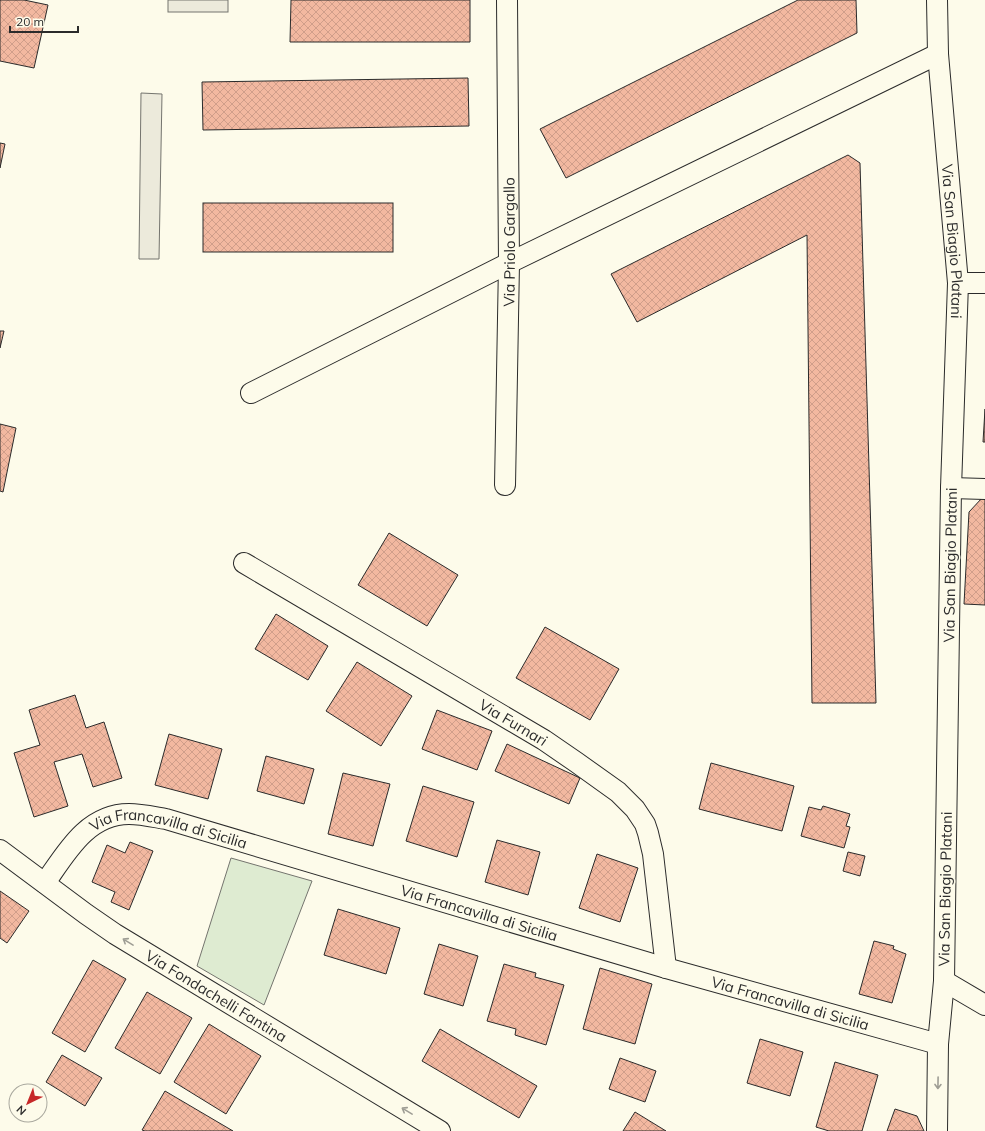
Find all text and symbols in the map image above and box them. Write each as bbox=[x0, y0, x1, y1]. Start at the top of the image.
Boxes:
scale bar bbox=[10, 8, 78, 34]
text: 20 m bbox=[16, 14, 44, 29]
street label: Via San Biagio Platani bbox=[938, 163, 967, 319]
street label: Via Priolo Gargallo bbox=[499, 177, 519, 307]
street label: Via San Biagio Platani bbox=[939, 487, 961, 643]
street label: Via Furnari bbox=[476, 695, 552, 749]
street label: Via Francavilla di Sicilia bbox=[85, 804, 250, 852]
street label: Via San Biagio Platani bbox=[934, 811, 956, 967]
street label: Via Francavilla di Sicilia bbox=[398, 880, 560, 945]
one-way arrow bbox=[122, 937, 134, 945]
street label: Via Fondachelli Fantina bbox=[142, 945, 291, 1046]
street label: Via Francavilla di Sicilia bbox=[709, 972, 871, 1034]
one-way arrow bbox=[934, 1076, 941, 1089]
north arrow bbox=[8, 1083, 48, 1123]
text: N bbox=[13, 1102, 29, 1118]
one-way arrow bbox=[401, 1106, 413, 1114]

